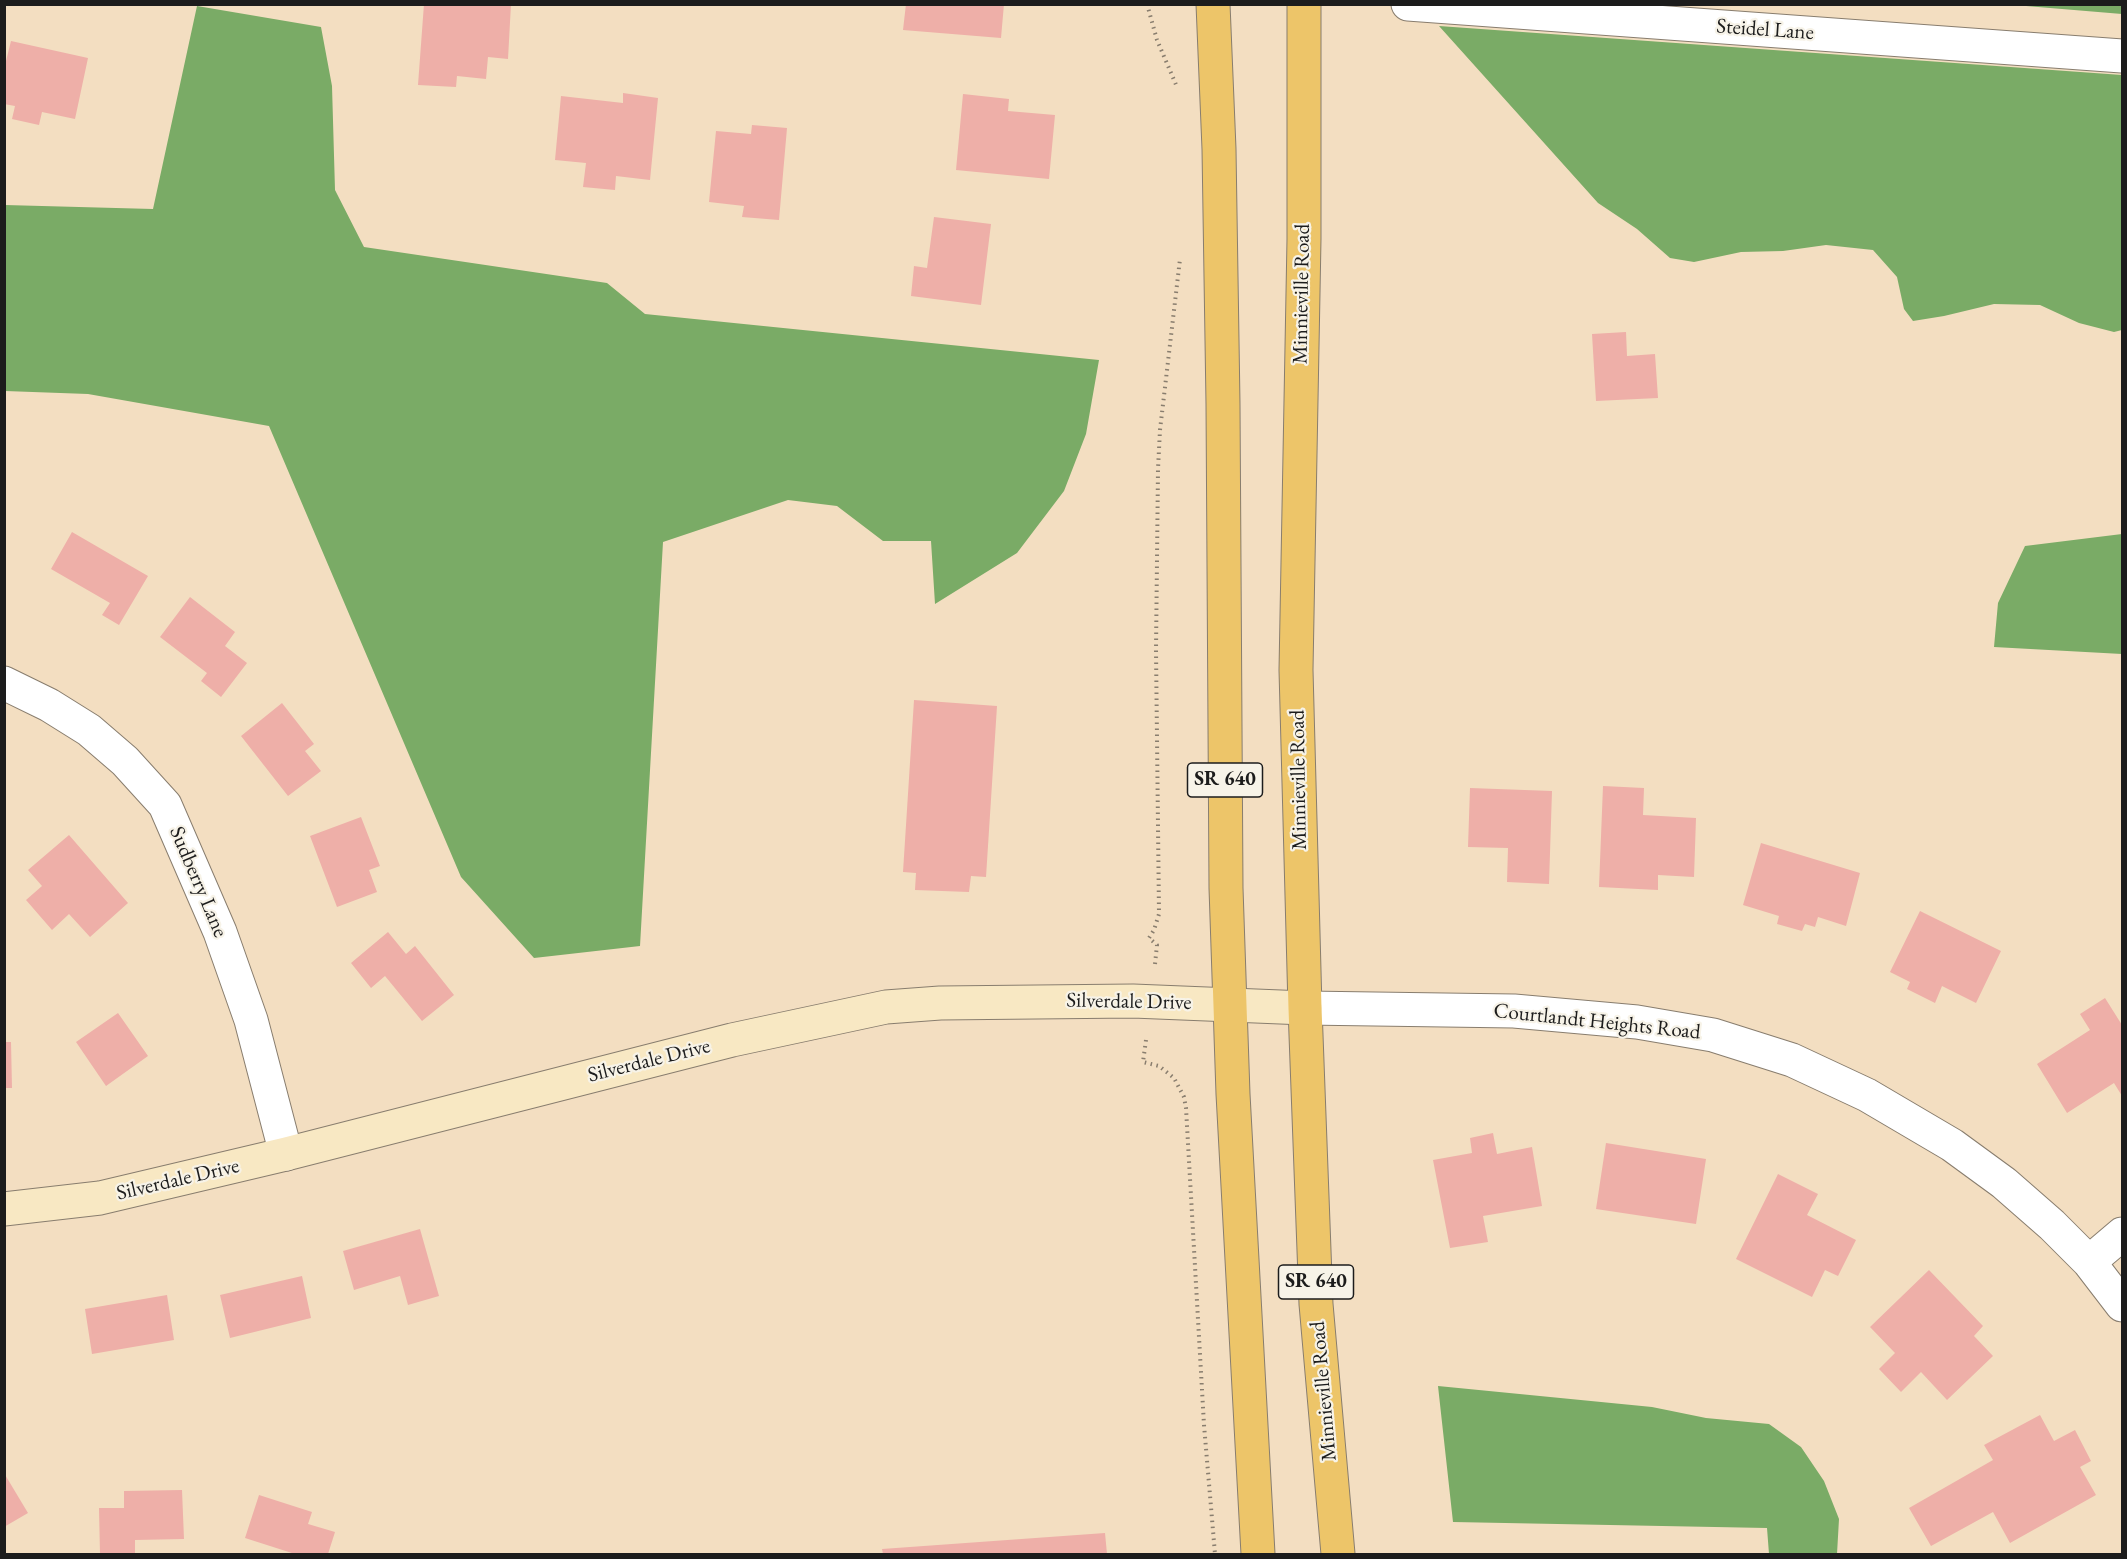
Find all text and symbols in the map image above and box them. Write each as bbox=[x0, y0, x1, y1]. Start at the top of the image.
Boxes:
street label: Steidel Lane bbox=[1715, 14, 1815, 46]
street label: Minnieville Road bbox=[1288, 224, 1316, 364]
street label: Minnieville Road bbox=[1285, 710, 1313, 850]
road number: SR 640 bbox=[1188, 763, 1262, 797]
street label: Sudberry Lane bbox=[163, 823, 233, 941]
street label: Silverdale Drive bbox=[1066, 988, 1192, 1016]
street label: Courtlandt Heights Road bbox=[1492, 999, 1702, 1045]
street label: Silverdale Drive bbox=[585, 1034, 713, 1088]
street label: Silverdale Drive bbox=[114, 1154, 242, 1206]
road number: SR 640 bbox=[1278, 1265, 1354, 1299]
street label: Minnieville Road bbox=[1305, 1320, 1343, 1462]

